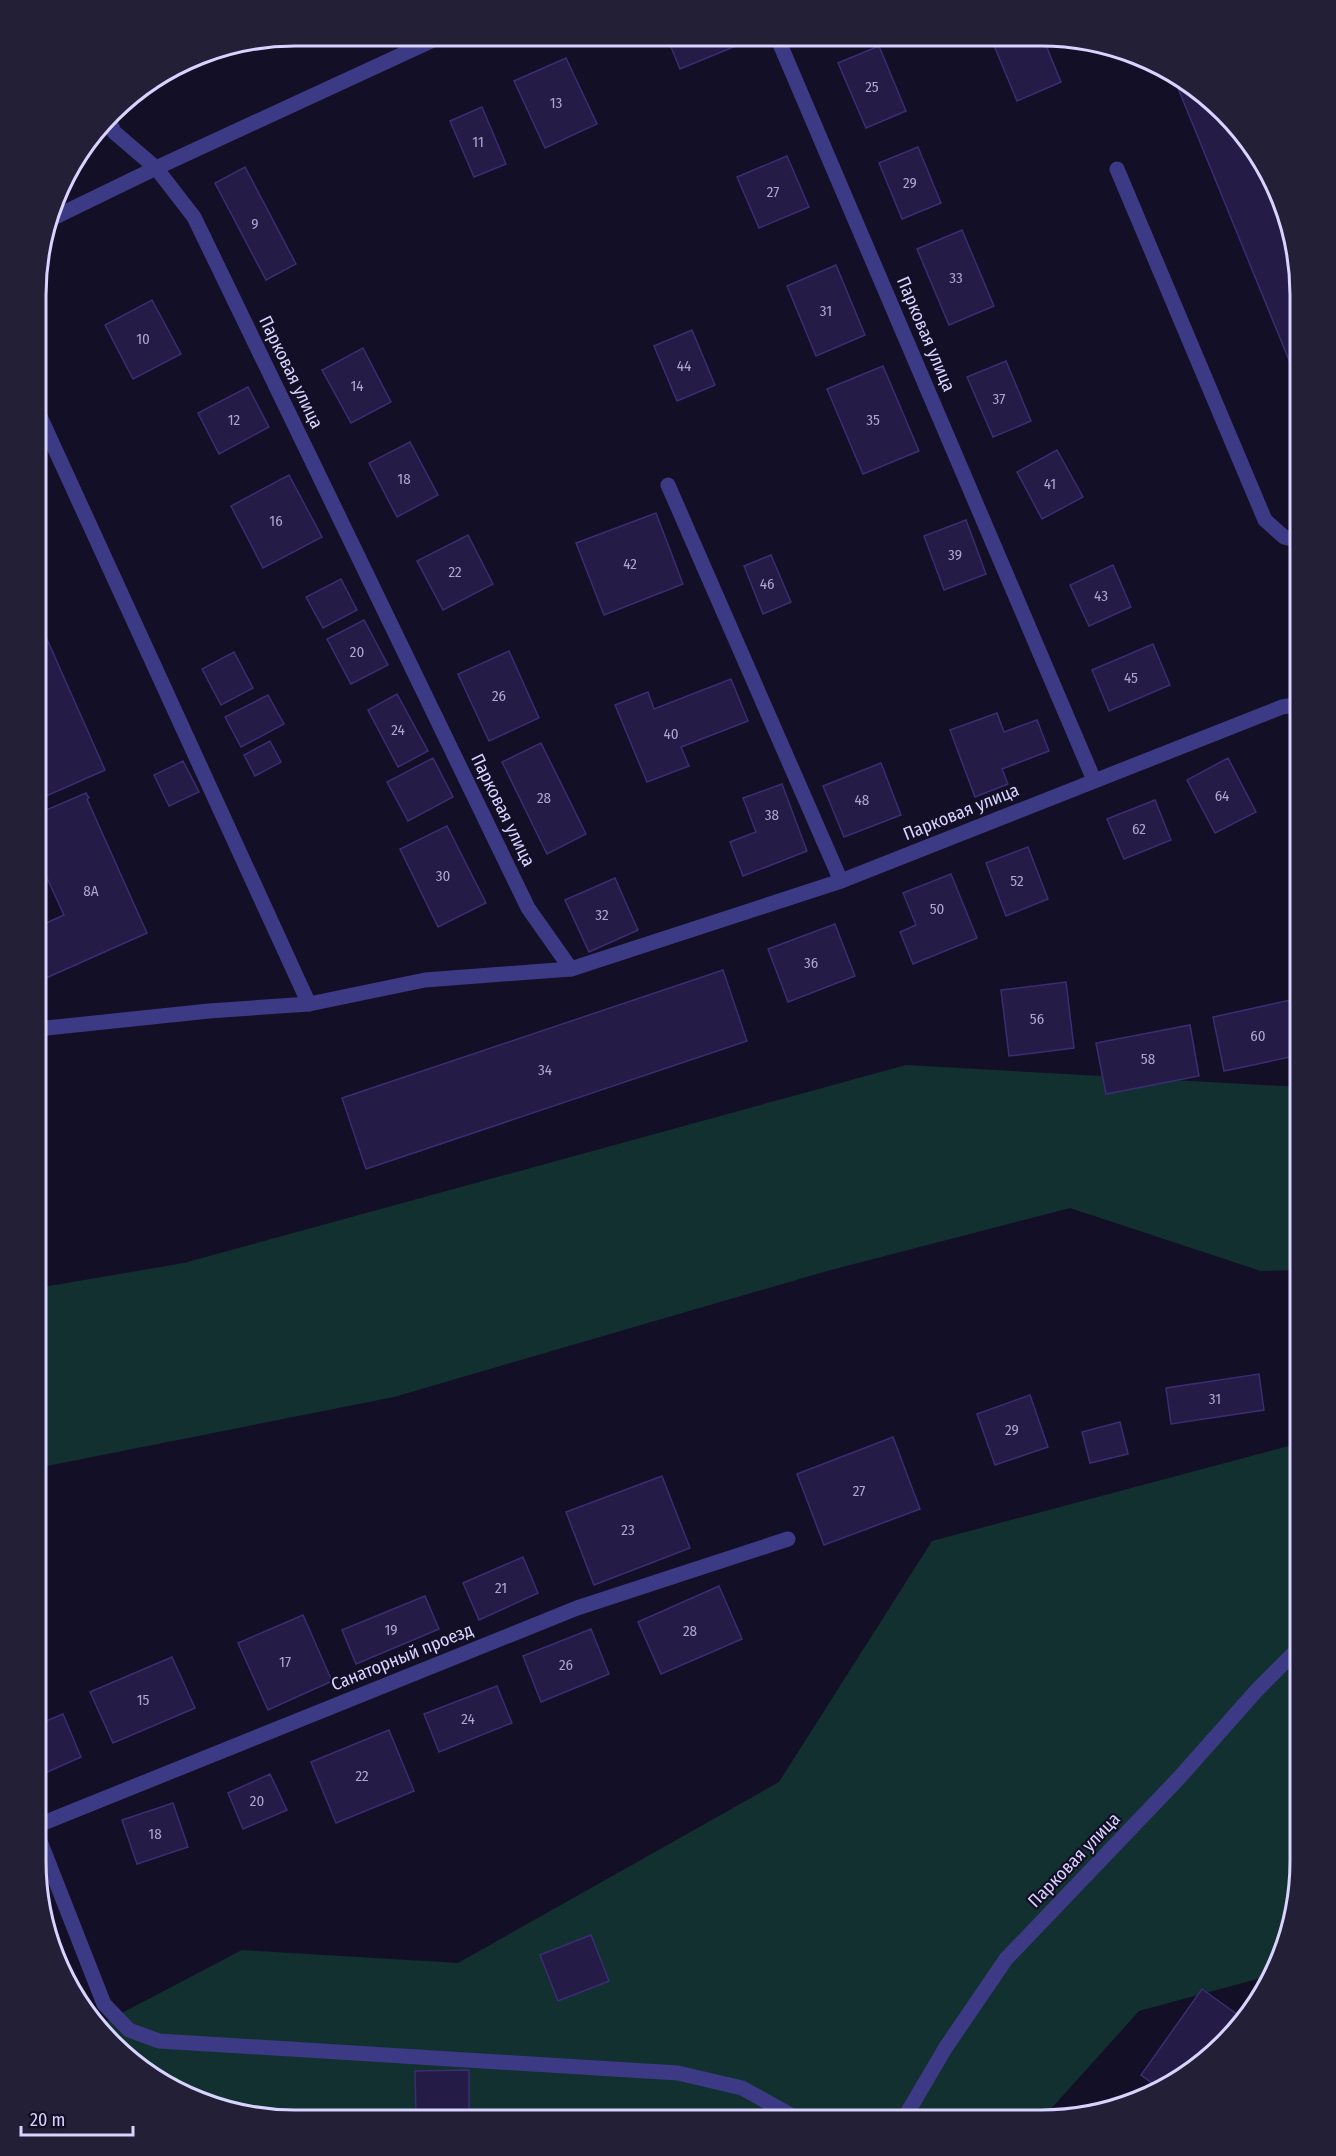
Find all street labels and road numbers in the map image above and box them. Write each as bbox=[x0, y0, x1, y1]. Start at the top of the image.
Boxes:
street label: Парковая улица bbox=[892, 273, 960, 395]
street label: Парковая улица bbox=[254, 312, 328, 432]
street label: Парковая улица bbox=[466, 750, 540, 870]
street label: Парковая улица bbox=[900, 779, 1022, 845]
street label: Санаторный проезд bbox=[328, 1618, 476, 1696]
street label: Парковая улица bbox=[1023, 1808, 1125, 1912]

